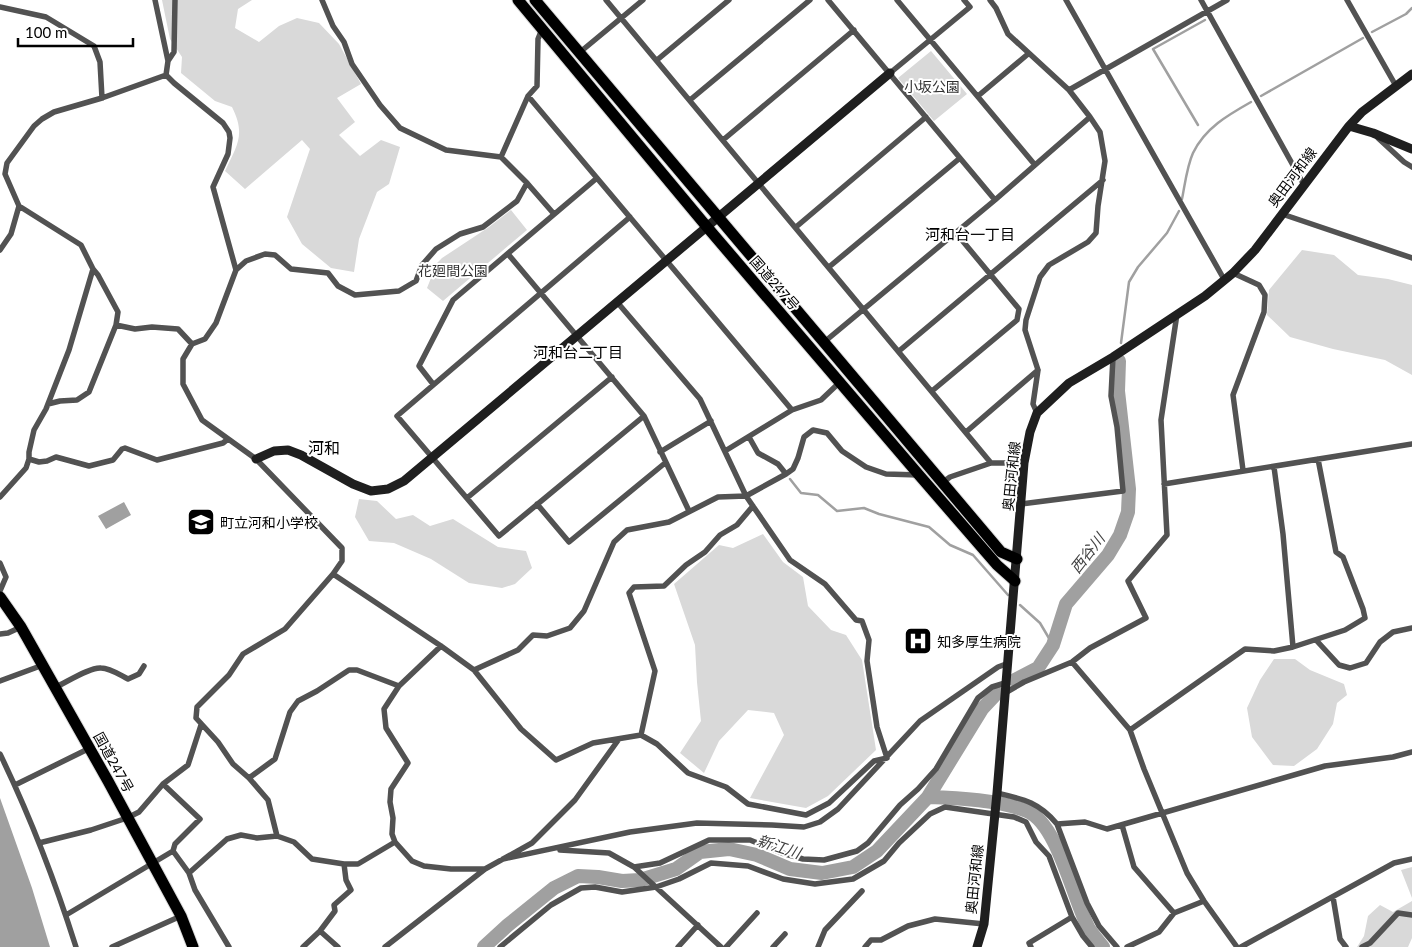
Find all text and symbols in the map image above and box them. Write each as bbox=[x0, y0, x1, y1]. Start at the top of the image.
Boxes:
scale bar bbox=[18, 15, 132, 47]
text: 100 m bbox=[25, 23, 67, 41]
park label: 小坂公園 bbox=[904, 78, 960, 95]
street label: 奥田河和線 bbox=[1264, 144, 1320, 210]
district label: 河和台一丁目 bbox=[925, 225, 1015, 243]
street label: 国道247号 bbox=[747, 252, 803, 314]
park label: 花廻間公園 bbox=[418, 262, 488, 279]
district label: 河和台二丁目 bbox=[533, 343, 623, 361]
district label: 河和 bbox=[308, 438, 340, 457]
street label: 奥田河和線 bbox=[999, 440, 1023, 512]
school or university icon: 町立河和小学校 bbox=[186, 507, 216, 537]
place label: 町立河和小学校 bbox=[220, 514, 318, 531]
water label: 西谷川 bbox=[1066, 528, 1109, 576]
hospital icon: 知多厚生病院 bbox=[903, 626, 933, 656]
place label: 知多厚生病院 bbox=[937, 633, 1021, 650]
street label: 国道247号 bbox=[90, 729, 138, 795]
water label: 新江川 bbox=[755, 830, 805, 862]
street label: 奥田河和線 bbox=[962, 843, 986, 915]

